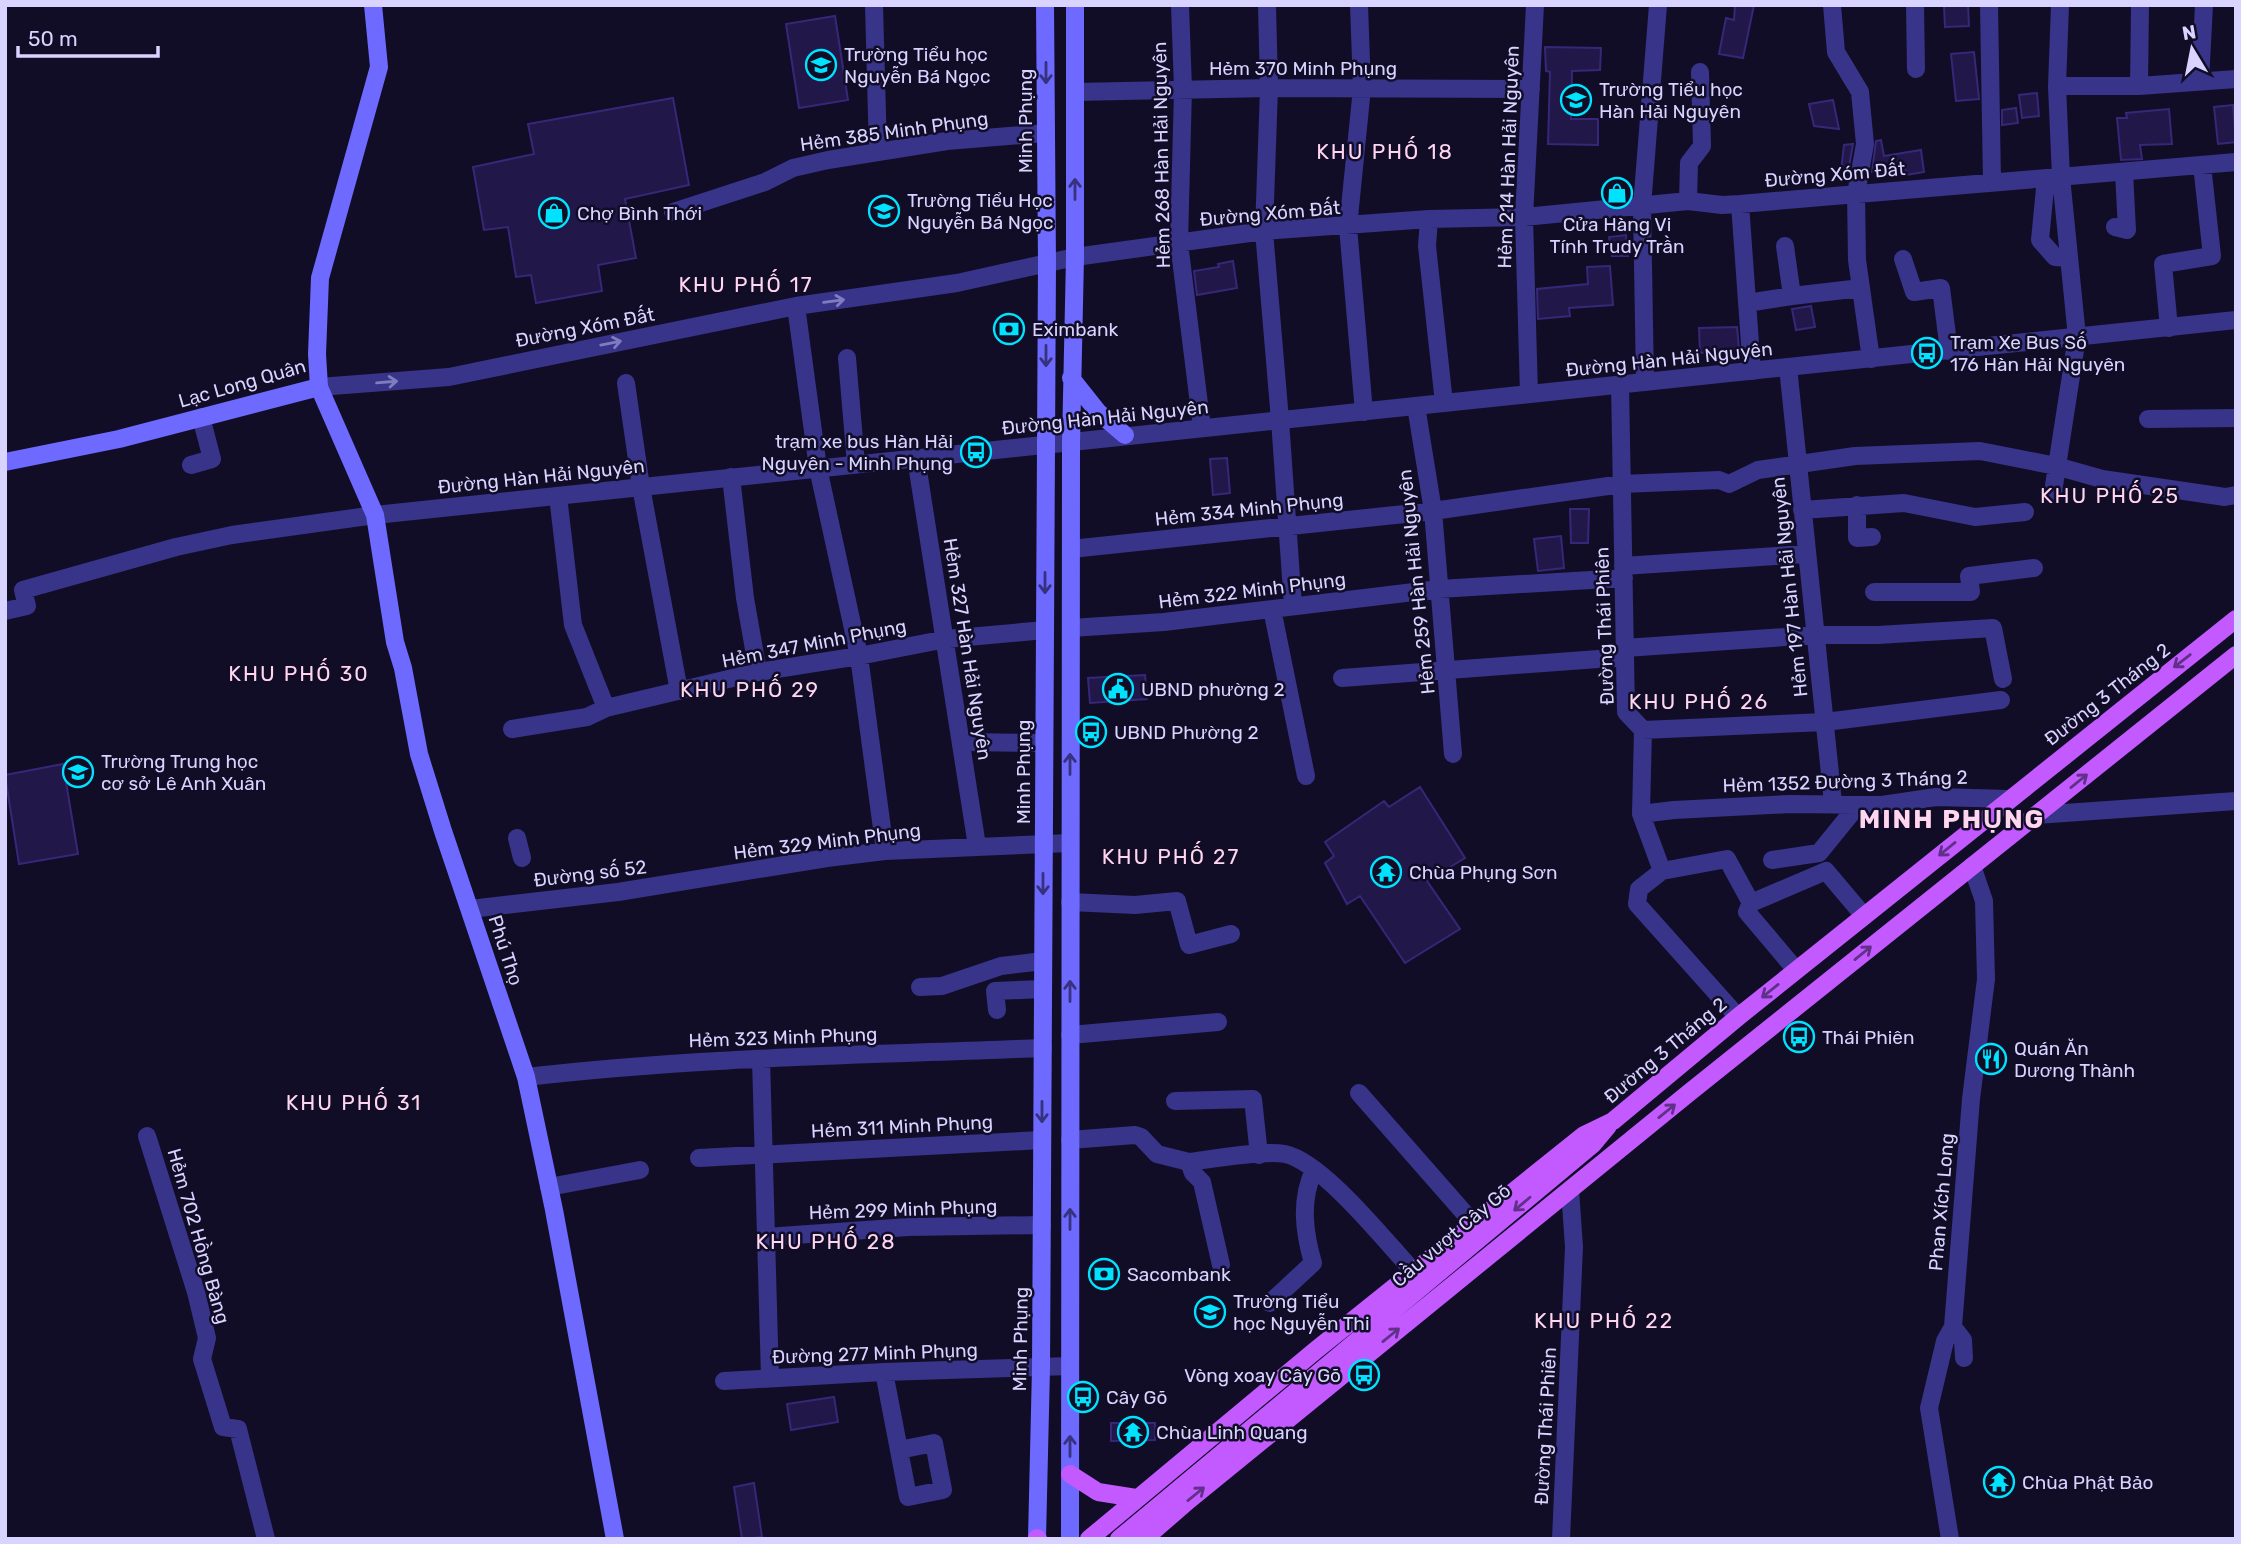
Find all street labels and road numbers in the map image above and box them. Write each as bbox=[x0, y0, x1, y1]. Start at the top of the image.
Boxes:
street label: Hẻm 268 Hàn Hải Nguyên bbox=[1148, 41, 1175, 269]
street label: Hẻm 214 Hàn Hải Nguyên bbox=[1493, 45, 1524, 269]
street label: Hẻm 370 Minh Phụng bbox=[1209, 57, 1397, 80]
street label: Minh Phụng bbox=[1014, 69, 1037, 173]
street label: Hẻm 385 Minh Phụng bbox=[799, 107, 990, 156]
street label: Đường Xóm Đất bbox=[1764, 157, 1907, 192]
street label: Đường Xóm Đất bbox=[1199, 196, 1342, 231]
street label: Đường Xóm Đất bbox=[514, 303, 657, 352]
street label: Đường Hàn Hải Nguyên bbox=[1564, 337, 1774, 382]
street label: Lạc Long Quân bbox=[176, 354, 309, 413]
street label: Đường Hàn Hải Nguyên bbox=[1000, 395, 1210, 440]
street label: Đường Hàn Hải Nguyên bbox=[436, 454, 646, 499]
street label: Hẻm 259 Hàn Hải Nguyên bbox=[1393, 468, 1440, 695]
street label: Hẻm 197 Hàn Hải Nguyên bbox=[1766, 476, 1813, 698]
street label: Hẻm 334 Minh Phụng bbox=[1154, 488, 1345, 531]
street label: Hẻm 327 Hàn Hải Nguyên bbox=[939, 536, 996, 762]
street label: Đường Thái Phiên bbox=[1590, 547, 1619, 705]
street label: Hẻm 322 Minh Phụng bbox=[1157, 568, 1347, 613]
street label: Hẻm 347 Minh Phụng bbox=[720, 614, 908, 673]
street label: Đường 3 Tháng 2 bbox=[2040, 638, 2175, 751]
street label: Minh Phụng bbox=[1012, 720, 1035, 824]
street label: Hẻm 1352 Đường 3 Tháng 2 bbox=[1722, 766, 1968, 797]
street label: Hẻm 329 Minh Phụng bbox=[732, 819, 922, 864]
street label: Đường số 52 bbox=[532, 855, 648, 892]
street label: Phú Thọ bbox=[483, 912, 528, 988]
street label: Đường 3 Tháng 2 bbox=[1599, 992, 1731, 1108]
street label: Hẻm 323 Minh Phụng bbox=[688, 1023, 878, 1052]
street label: Hẻm 311 Minh Phụng bbox=[810, 1110, 994, 1143]
street label: Phan Xích Long bbox=[1924, 1132, 1959, 1272]
street label: Hẻm 702 Hồng Bàng bbox=[162, 1146, 235, 1326]
street label: Cầu vượt Cây Gõ bbox=[1387, 1179, 1515, 1292]
street label: Hẻm 299 Minh Phụng bbox=[808, 1195, 998, 1224]
street label: Minh Phụng bbox=[1008, 1287, 1033, 1392]
street label: Đường 277 Minh Phụng bbox=[772, 1338, 978, 1369]
street label: Đường Thái Phiên bbox=[1530, 1347, 1561, 1505]

